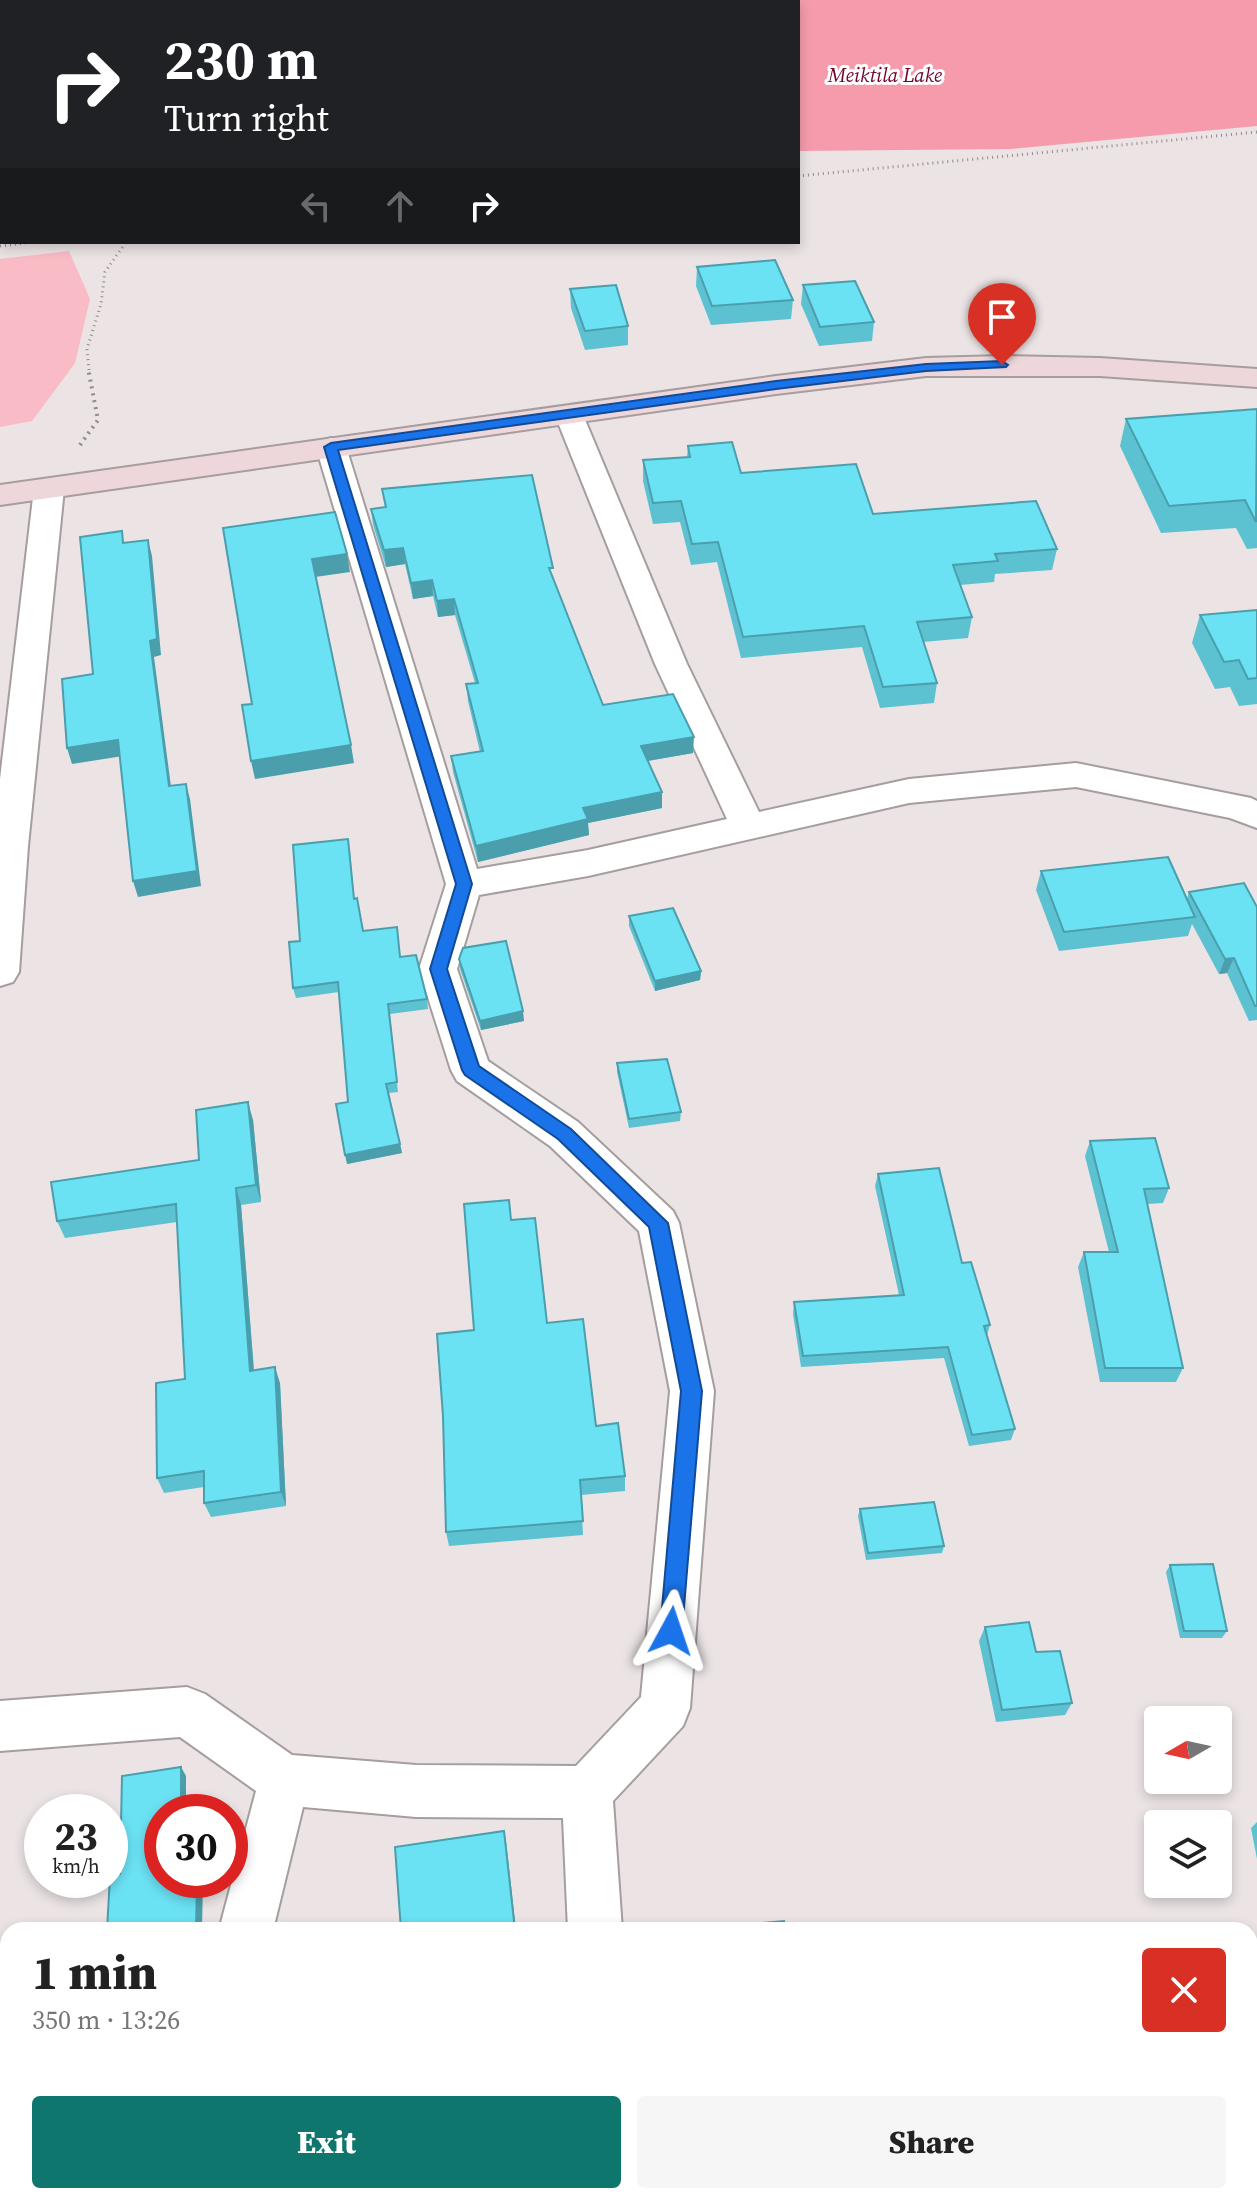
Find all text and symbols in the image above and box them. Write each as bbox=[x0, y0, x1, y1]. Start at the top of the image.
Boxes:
text: 230 m bbox=[164, 21, 318, 98]
icon: right bbox=[32, 32, 136, 136]
water label: Meiktila Lake bbox=[827, 61, 942, 89]
text: Turn right bbox=[164, 94, 329, 143]
icon: left bbox=[294, 184, 338, 228]
icon: ahead bbox=[378, 184, 422, 228]
icon: right bbox=[462, 184, 506, 228]
pin bbox=[968, 283, 1036, 365]
icon: arrive bbox=[980, 295, 1024, 339]
position arrow bbox=[629, 1589, 713, 1673]
north arrow bbox=[1144, 1706, 1232, 1794]
map controls bbox=[1144, 1706, 1232, 1898]
speed limit sign: 30 bbox=[144, 1794, 248, 1898]
text: 23 bbox=[54, 1809, 98, 1863]
button: layers bbox=[1144, 1810, 1232, 1898]
text: km/h bbox=[52, 1852, 100, 1880]
text: 1 min bbox=[32, 1939, 157, 2005]
button: close bbox=[1142, 1948, 1226, 2032]
text: 350 m · 13:26 bbox=[32, 2002, 180, 2038]
button: Exit bbox=[32, 2096, 621, 2188]
button: Share bbox=[637, 2096, 1226, 2188]

